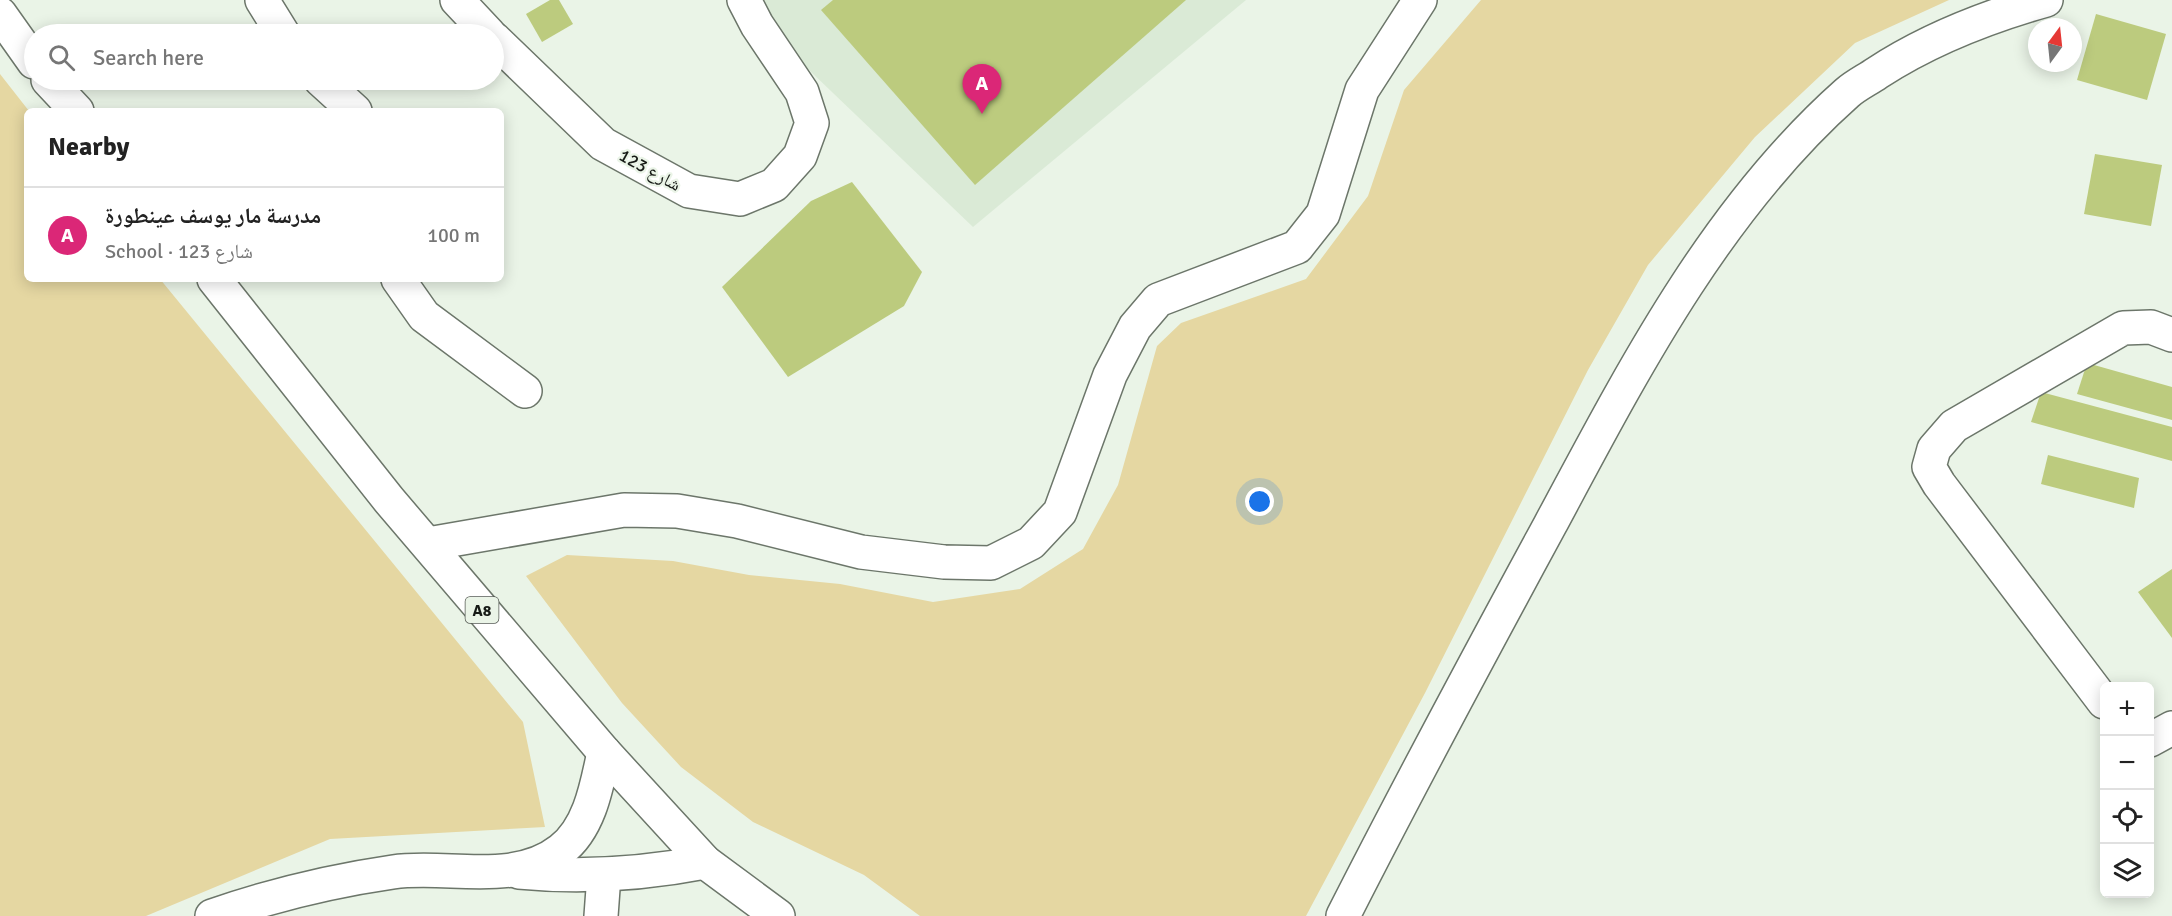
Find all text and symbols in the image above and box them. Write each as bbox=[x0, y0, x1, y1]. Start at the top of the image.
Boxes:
north arrow bbox=[2028, 18, 2082, 72]
search box bbox=[24, 24, 504, 90]
icon: search bbox=[45, 41, 78, 74]
text: Search here bbox=[93, 44, 204, 71]
pin: A bbox=[962, 64, 1002, 114]
text: Nearby bbox=[48, 131, 129, 163]
street label: شارع 123 bbox=[615, 144, 685, 196]
text: مدرسة مار يوسف عينطورة bbox=[105, 202, 321, 229]
text: A bbox=[61, 223, 74, 248]
text: 100 m bbox=[427, 223, 480, 248]
text: School · شارع 123 bbox=[105, 239, 253, 264]
your location bbox=[1245, 487, 1274, 516]
road number: A8 bbox=[466, 597, 498, 623]
map controls bbox=[2100, 682, 2154, 898]
button: + bbox=[2100, 682, 2154, 736]
button: − bbox=[2100, 736, 2154, 790]
button: locate bbox=[2100, 790, 2154, 844]
button: layers bbox=[2100, 844, 2154, 898]

